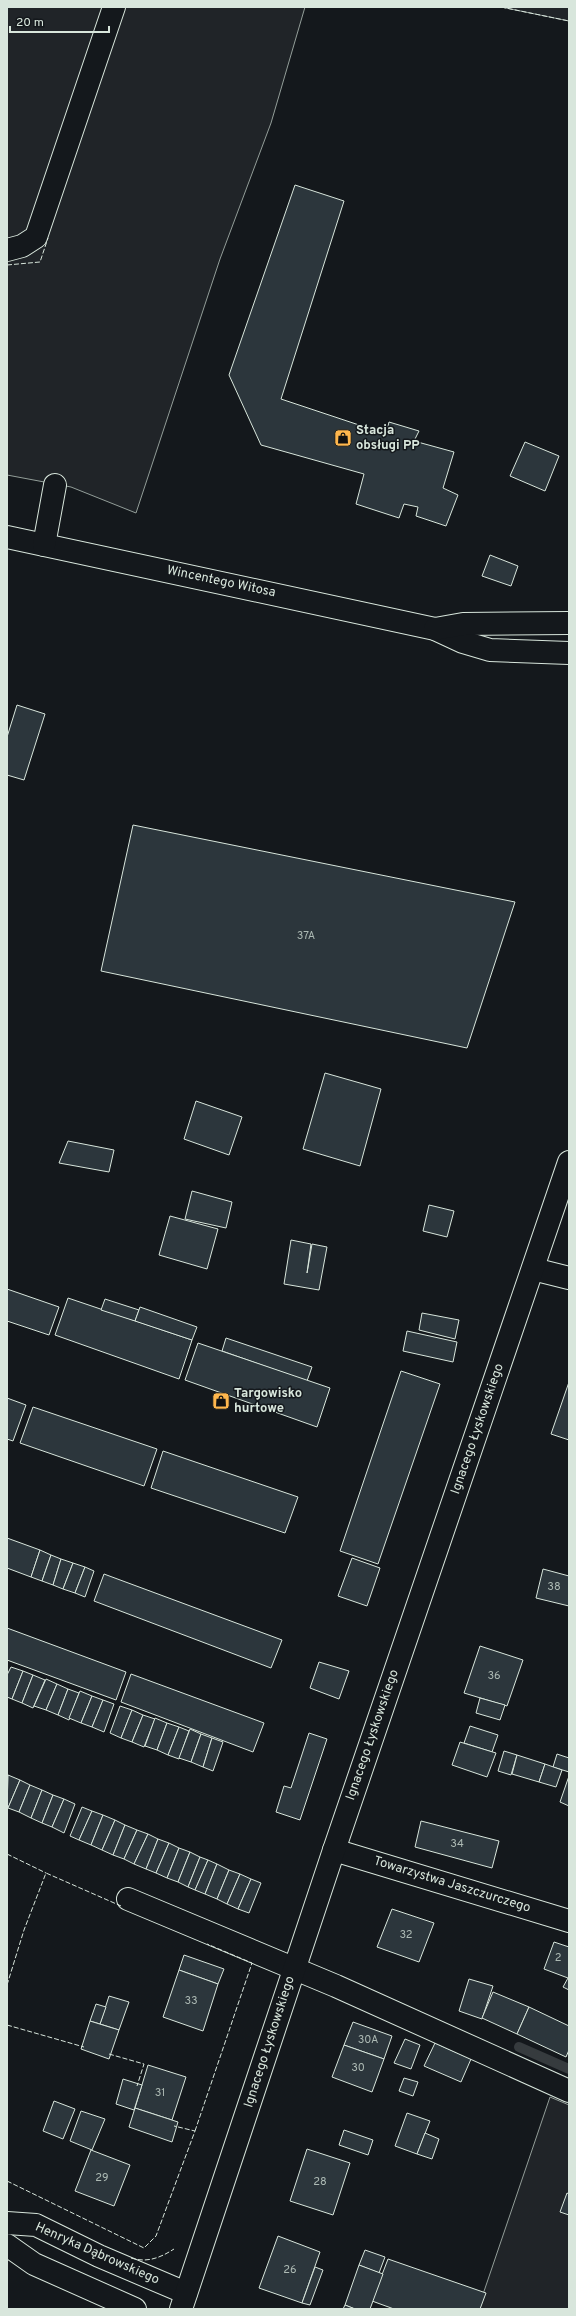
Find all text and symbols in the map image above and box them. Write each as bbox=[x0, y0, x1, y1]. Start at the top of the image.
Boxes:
scale bar bbox=[10, 8, 109, 34]
text: 20 m bbox=[16, 15, 44, 31]
place label: Stacja obsługi PP bbox=[356, 423, 420, 454]
shop icon: Stacja obsługi PP bbox=[333, 428, 353, 448]
street label: Wincentego Witosa bbox=[165, 563, 277, 601]
house number: 37A bbox=[297, 929, 315, 943]
street label: Ignacego Łyskowskiego bbox=[448, 1361, 508, 1497]
place label: Targowisko hurtowe bbox=[234, 1386, 302, 1417]
shop icon: Targowisko hurtowe bbox=[211, 1391, 231, 1411]
house number: 38 bbox=[547, 1580, 561, 1594]
street label: Ignacego Łyskowskiego bbox=[343, 1667, 403, 1803]
house number: 36 bbox=[487, 1669, 501, 1683]
house number: 34 bbox=[450, 1837, 464, 1851]
street label: Towarzystwa Jaszczurczego bbox=[372, 1853, 532, 1917]
house number: 32 bbox=[399, 1928, 413, 1942]
house number: 2 bbox=[555, 1951, 561, 1965]
street label: Ignacego Łyskowskiego bbox=[241, 1974, 299, 2110]
house number: 33 bbox=[184, 1994, 198, 2008]
house number: 30A bbox=[358, 2033, 378, 2047]
house number: 30 bbox=[351, 2061, 365, 2075]
house number: 31 bbox=[155, 2086, 165, 2100]
house number: 29 bbox=[95, 2171, 109, 2185]
house number: 28 bbox=[313, 2175, 327, 2189]
street label: Henryka Dąbrowskiego bbox=[32, 2219, 162, 2289]
house number: 26 bbox=[283, 2263, 297, 2277]

